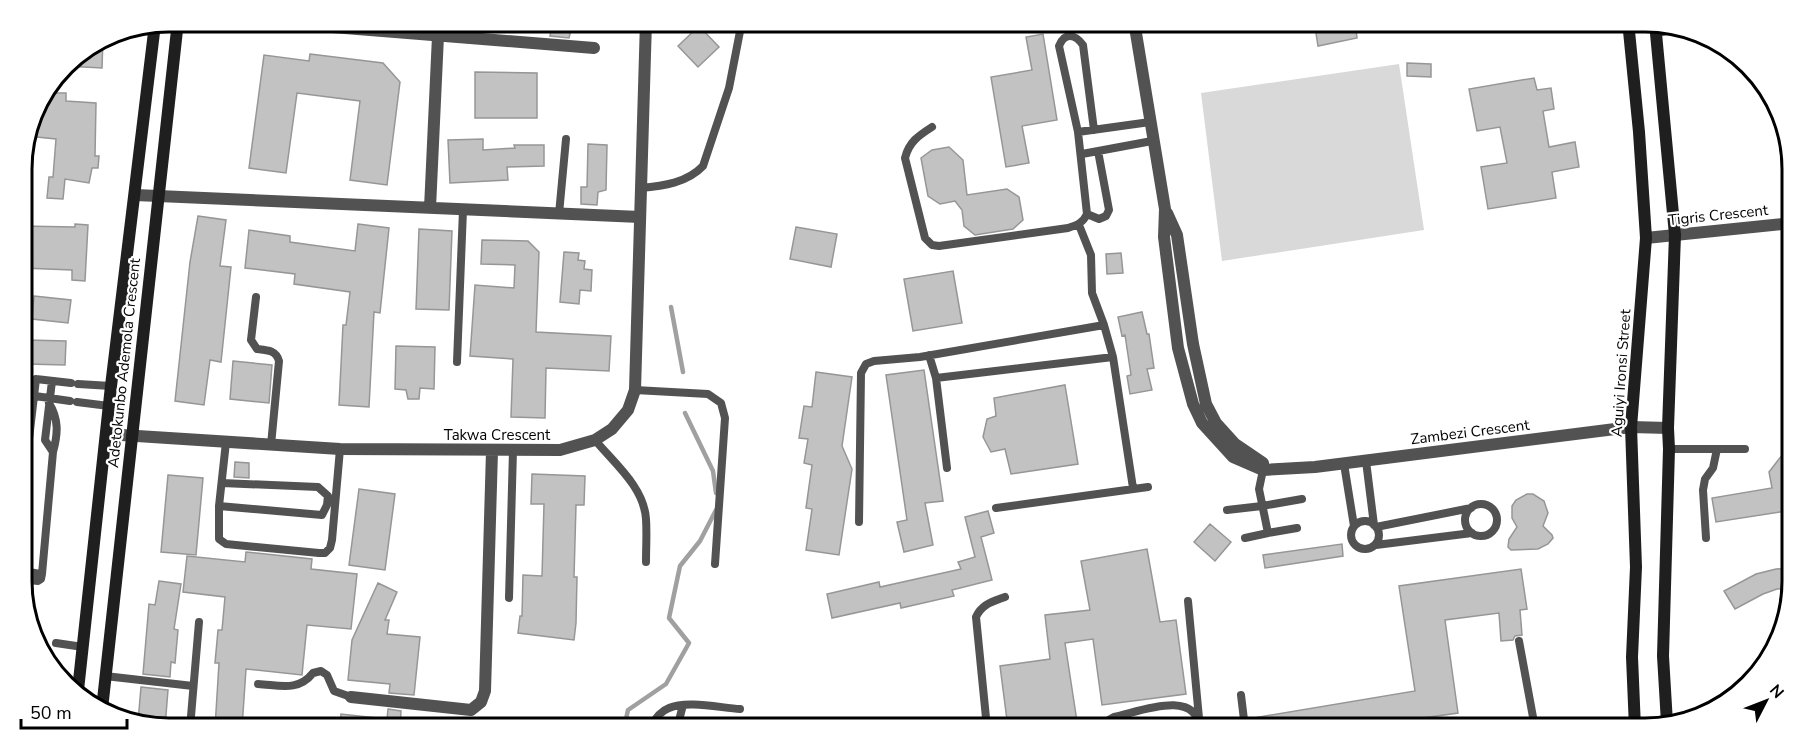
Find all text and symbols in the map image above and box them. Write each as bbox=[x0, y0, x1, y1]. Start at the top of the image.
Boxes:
street label: Tigris Crescent bbox=[1667, 200, 1770, 230]
street label: Adetokunbo Ademola Crescent bbox=[103, 256, 145, 469]
street label: Aguiyi Ironsi Street bbox=[1607, 308, 1635, 438]
street label: Zambezi Crescent bbox=[1409, 415, 1531, 449]
street label: Takwa Crescent bbox=[444, 425, 551, 445]
north arrow bbox=[1736, 671, 1796, 731]
text: N bbox=[1764, 680, 1789, 703]
scale bar bbox=[21, 692, 128, 730]
text: 50 m bbox=[30, 701, 72, 725]

